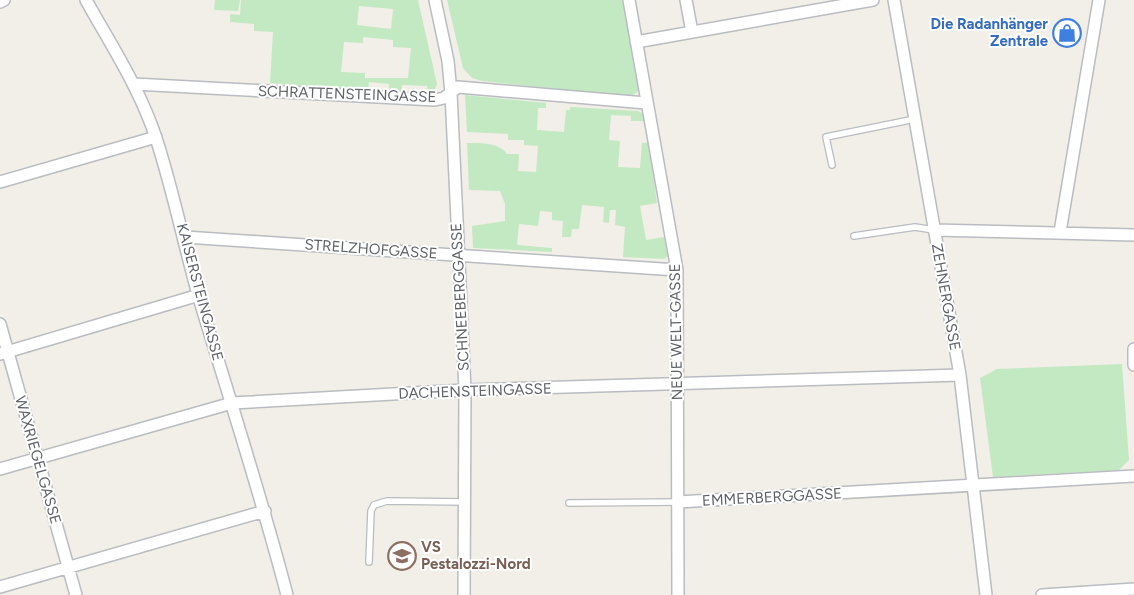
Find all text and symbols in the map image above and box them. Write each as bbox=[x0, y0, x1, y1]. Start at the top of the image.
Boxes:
place label: Die Radanhänger Zentrale bbox=[931, 15, 1049, 50]
shop icon: Die Radanhänger Zentrale bbox=[1052, 18, 1082, 48]
street label: SCHRATTENSTEINGASSE bbox=[257, 82, 437, 106]
street label: KAISERSTEINGASSE bbox=[173, 221, 227, 363]
street label: SCHNEEBERGGASSE bbox=[447, 222, 473, 372]
street label: STRELZHOFGASSE bbox=[304, 235, 438, 263]
street label: ZEHNERGASSE bbox=[928, 242, 964, 352]
street label: NEUE WELT-GASSE bbox=[666, 263, 686, 401]
street label: DACHENSTEINGASSE bbox=[398, 379, 552, 403]
street label: WAXRIEGELGASSE bbox=[11, 394, 65, 526]
street label: EMMERBERGGASSE bbox=[702, 484, 842, 510]
place label: VS Pestalozzi-Nord bbox=[421, 538, 531, 573]
school or university icon: VS Pestalozzi-Nord bbox=[387, 541, 417, 571]

